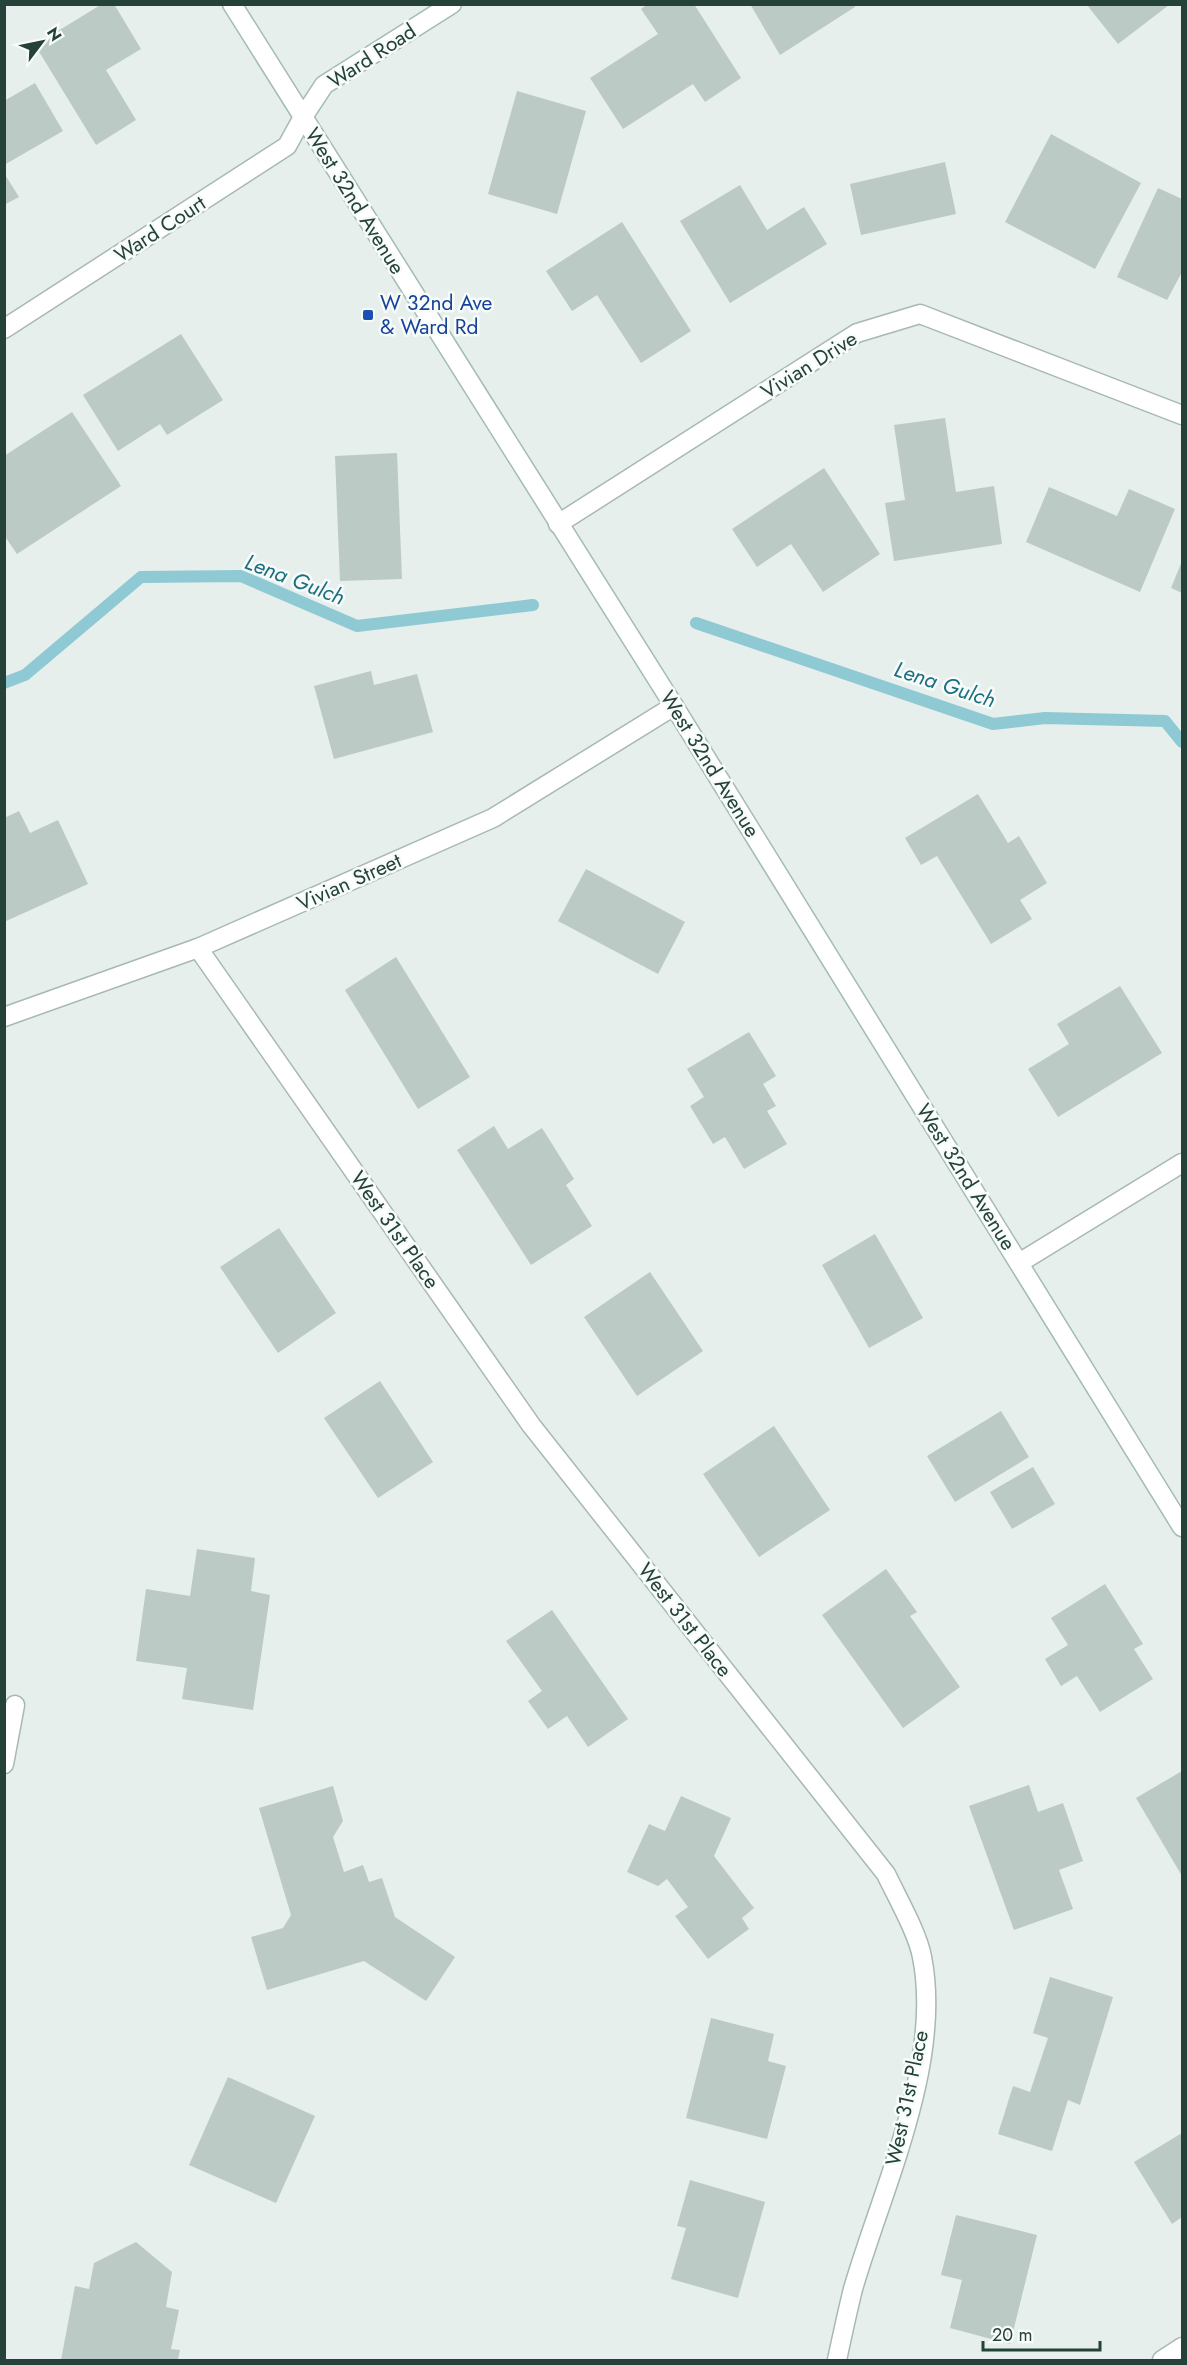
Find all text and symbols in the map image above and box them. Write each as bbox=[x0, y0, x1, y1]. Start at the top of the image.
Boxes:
north arrow bbox=[12, 12, 72, 72]
street label: Ward Road bbox=[322, 16, 422, 96]
text: N bbox=[41, 23, 67, 46]
street label: West 32nd Avenue bbox=[298, 122, 412, 280]
street label: Ward Court bbox=[108, 188, 212, 270]
place label: W 32nd Ave & Ward Rd bbox=[380, 288, 493, 342]
marker: W 32nd Ave & Ward Rd bbox=[361, 308, 375, 322]
street label: Vivian Drive bbox=[755, 324, 863, 406]
water label: Lena Gulch bbox=[240, 545, 350, 613]
water label: Lena Gulch bbox=[890, 653, 1000, 715]
street label: West 32nd Avenue bbox=[653, 685, 767, 843]
street label: Vivian Street bbox=[292, 846, 406, 918]
street label: West 32nd Avenue bbox=[909, 1098, 1023, 1256]
street label: West 31st Place bbox=[343, 1165, 447, 1295]
street label: West 31st Place bbox=[631, 1556, 739, 1684]
street label: West 31st Place bbox=[878, 2027, 936, 2168]
scale bar bbox=[983, 2314, 1100, 2352]
text: 20 m bbox=[992, 2322, 1032, 2348]

